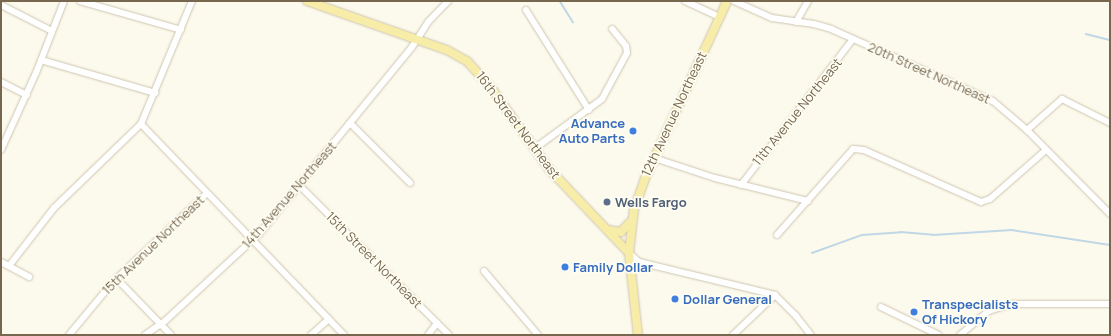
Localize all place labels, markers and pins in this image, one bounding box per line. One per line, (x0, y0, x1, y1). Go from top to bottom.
place label: Advance Auto Parts (559, 116, 625, 147)
marker: Advance Auto Parts (628, 126, 638, 136)
place label: Wells Fargo (615, 194, 687, 210)
marker: Wells Fargo (602, 197, 612, 207)
place label: Family Dollar (573, 259, 653, 275)
marker: Family Dollar (560, 262, 570, 272)
place label: Dollar General (683, 291, 772, 307)
marker: Dollar General (670, 294, 680, 304)
place label: Transpecialists Of Hickory (922, 297, 1018, 328)
marker: Transpecialists Of Hickory (909, 307, 919, 317)

